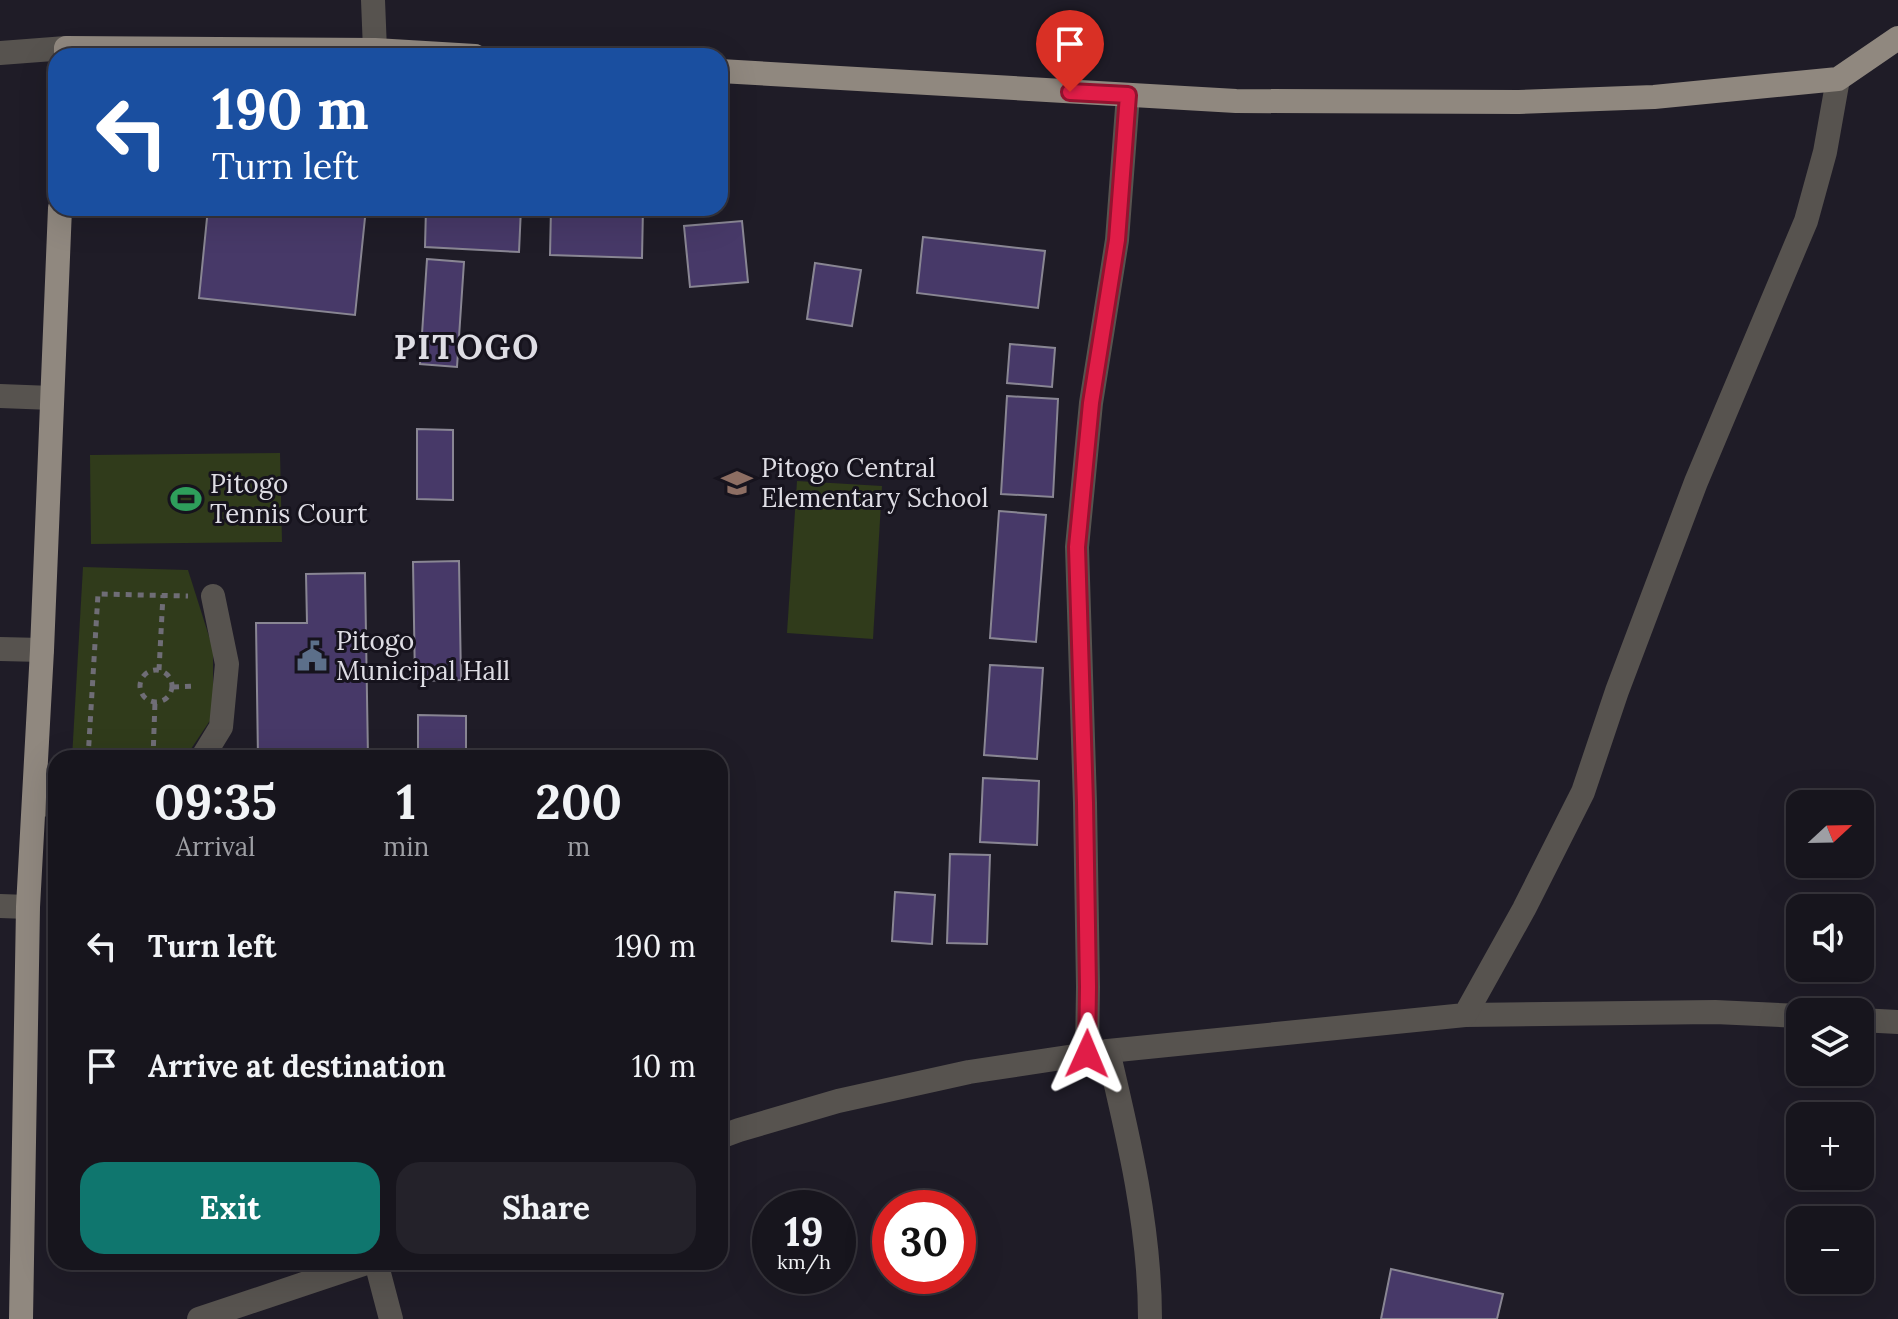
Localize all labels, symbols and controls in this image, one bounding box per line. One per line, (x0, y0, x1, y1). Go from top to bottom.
pin (1036, 10, 1104, 92)
icon: arrive (1048, 22, 1092, 66)
text: 190 m (212, 73, 369, 144)
icon: left (80, 80, 184, 184)
text: Turn left (212, 143, 359, 189)
district label: PITOGO (394, 325, 540, 368)
place label: Pitogo Central Elementary School (761, 451, 989, 514)
school or university icon: Pitogo Central Elementary School (720, 466, 754, 500)
place label: Pitogo Tennis Court (210, 467, 368, 530)
sports icon: Pitogo Tennis Court (169, 482, 203, 516)
place label: Pitogo Municipal Hall (336, 624, 510, 687)
public building icon: Pitogo Municipal Hall (295, 639, 329, 673)
text: 09:35 (154, 771, 277, 832)
text: 1 (396, 771, 416, 832)
text: 200 (535, 771, 622, 832)
north arrow (1786, 790, 1874, 878)
map controls (1786, 790, 1874, 1294)
text: Arrival (176, 830, 255, 863)
text: min (383, 830, 429, 863)
text: m (567, 830, 590, 863)
button: sound (1786, 894, 1874, 982)
icon: left (80, 924, 124, 968)
text: Turn left (148, 927, 276, 965)
text: 190 m (614, 927, 696, 965)
button: layers (1786, 998, 1874, 1086)
position arrow (1045, 1012, 1129, 1096)
icon: arrive (80, 1044, 124, 1088)
text: Arrive at destination (148, 1047, 446, 1085)
text: 10 m (632, 1047, 696, 1085)
button: + (1786, 1102, 1874, 1190)
button: Exit (80, 1162, 380, 1254)
button: Share (396, 1162, 696, 1254)
speed limit sign: 30 (872, 1190, 976, 1294)
text: 19 (784, 1206, 824, 1257)
button: − (1786, 1206, 1874, 1294)
text: km/h (777, 1249, 831, 1274)

